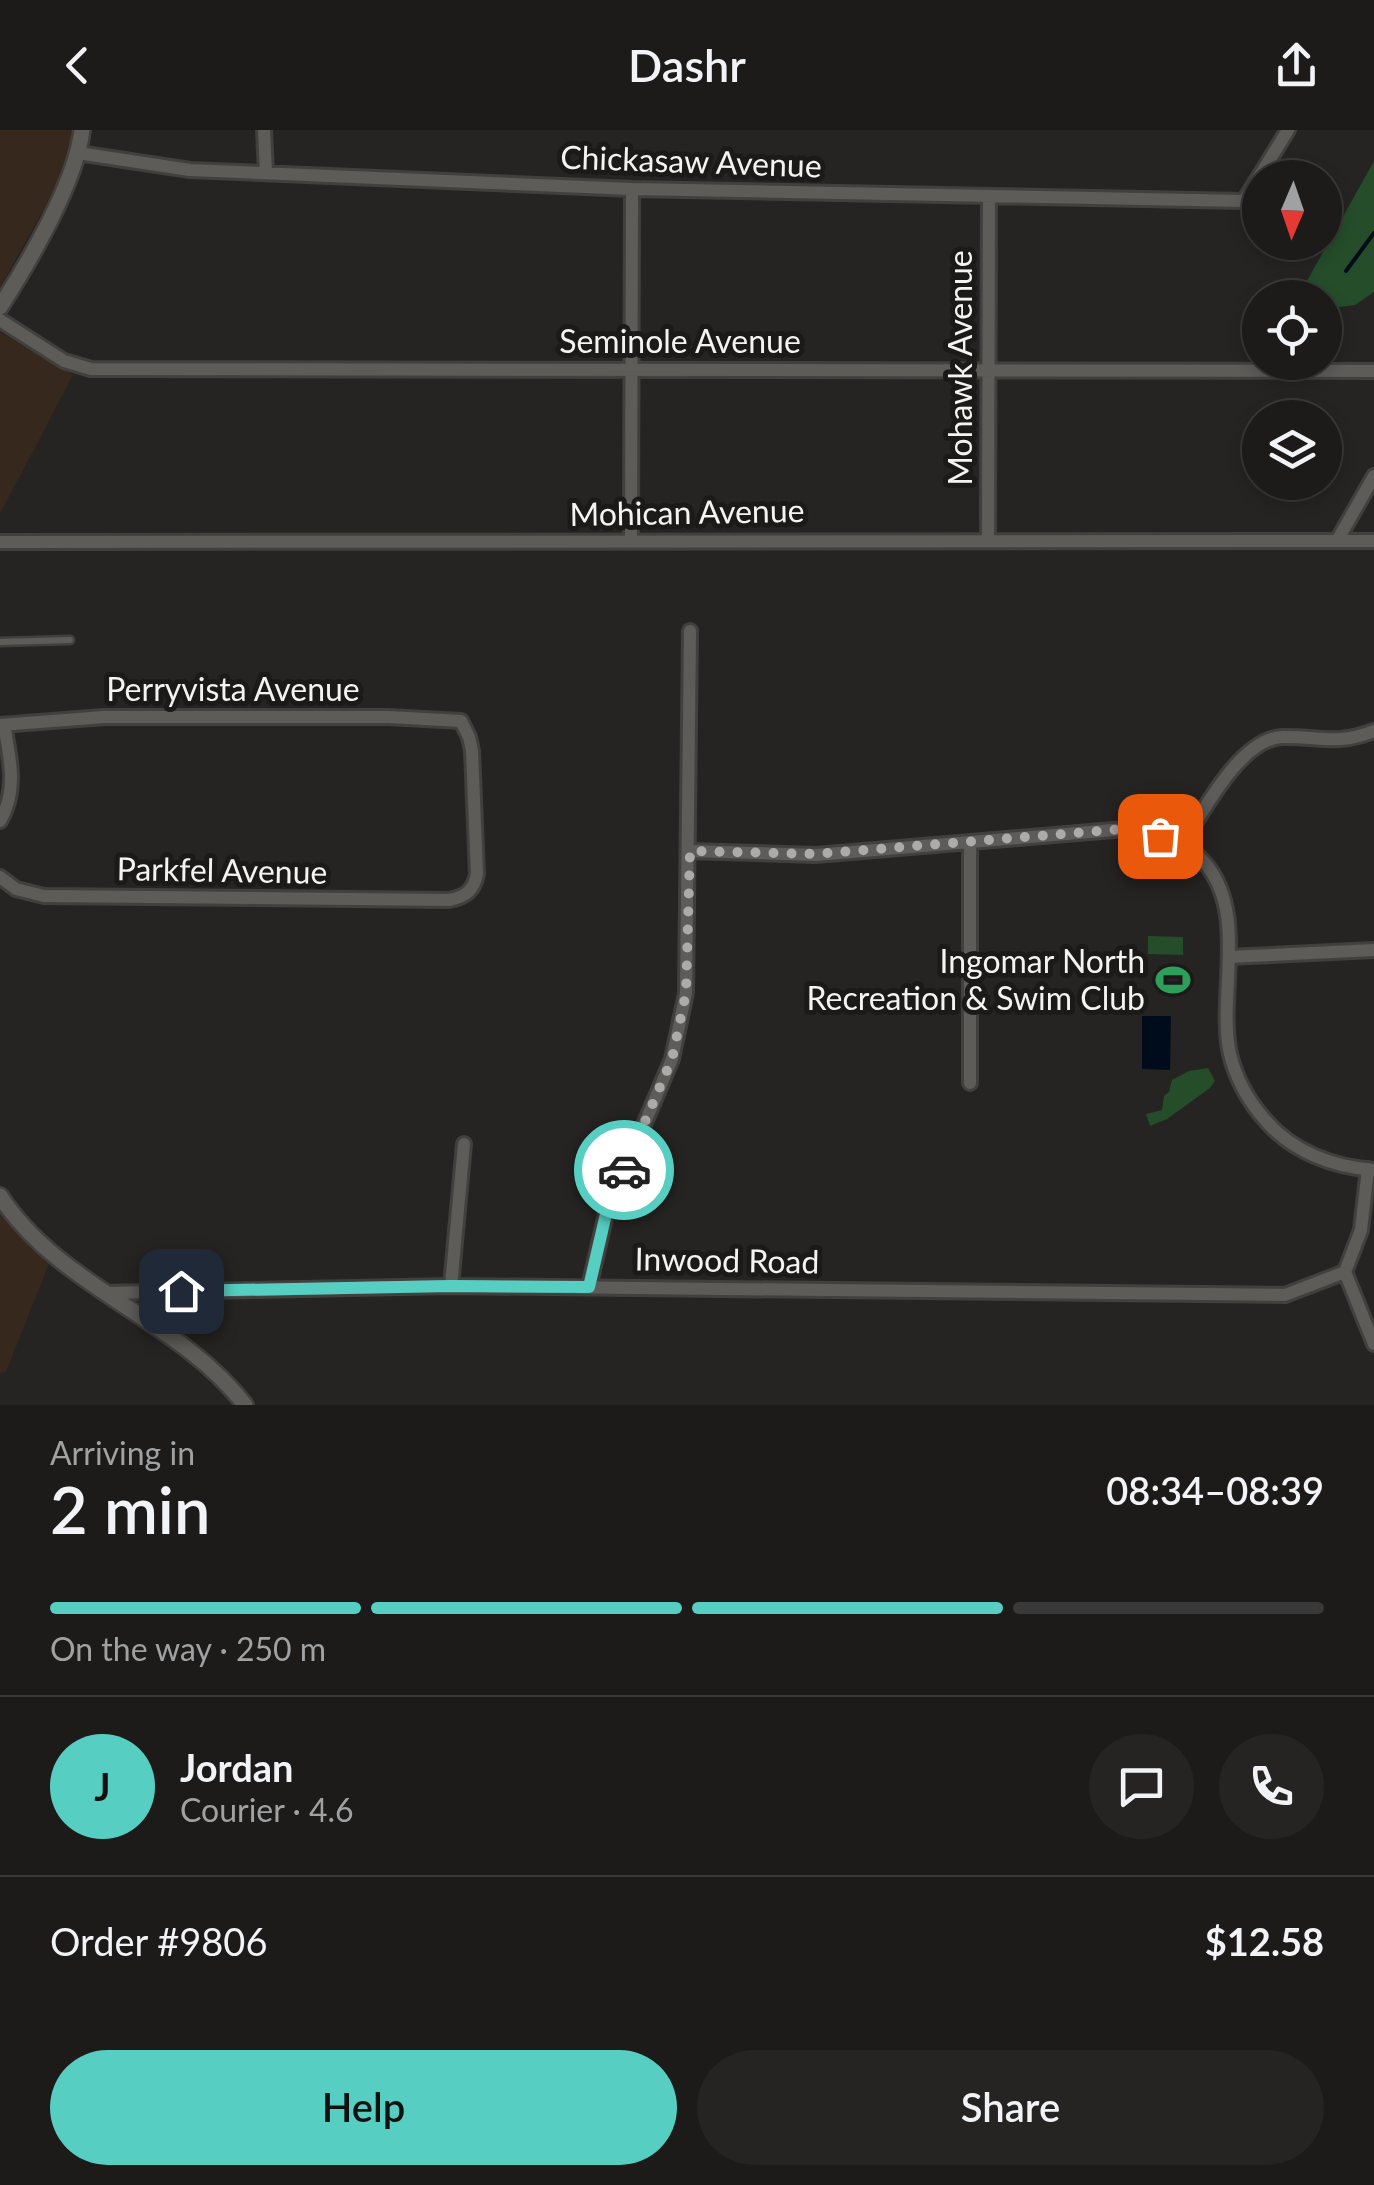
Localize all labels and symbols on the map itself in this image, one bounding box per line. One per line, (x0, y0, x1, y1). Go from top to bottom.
street label: Chickasaw Avenue (560, 136, 822, 185)
north arrow (1242, 160, 1342, 260)
street label: Mohawk Avenue (940, 250, 979, 486)
street label: Seminole Avenue (559, 321, 801, 360)
street label: Mohican Avenue (569, 490, 805, 533)
street label: Perryvista Avenue (106, 669, 360, 708)
pin (1118, 794, 1203, 879)
street label: Parkfel Avenue (116, 848, 328, 891)
place label: Ingomar North Recreation & Swim Club (807, 941, 1145, 1017)
sports icon: Ingomar North Recreation & Swim Club (1154, 961, 1192, 999)
courier (574, 1120, 674, 1220)
street label: Inwood Road (634, 1238, 820, 1281)
pin (139, 1249, 224, 1334)

